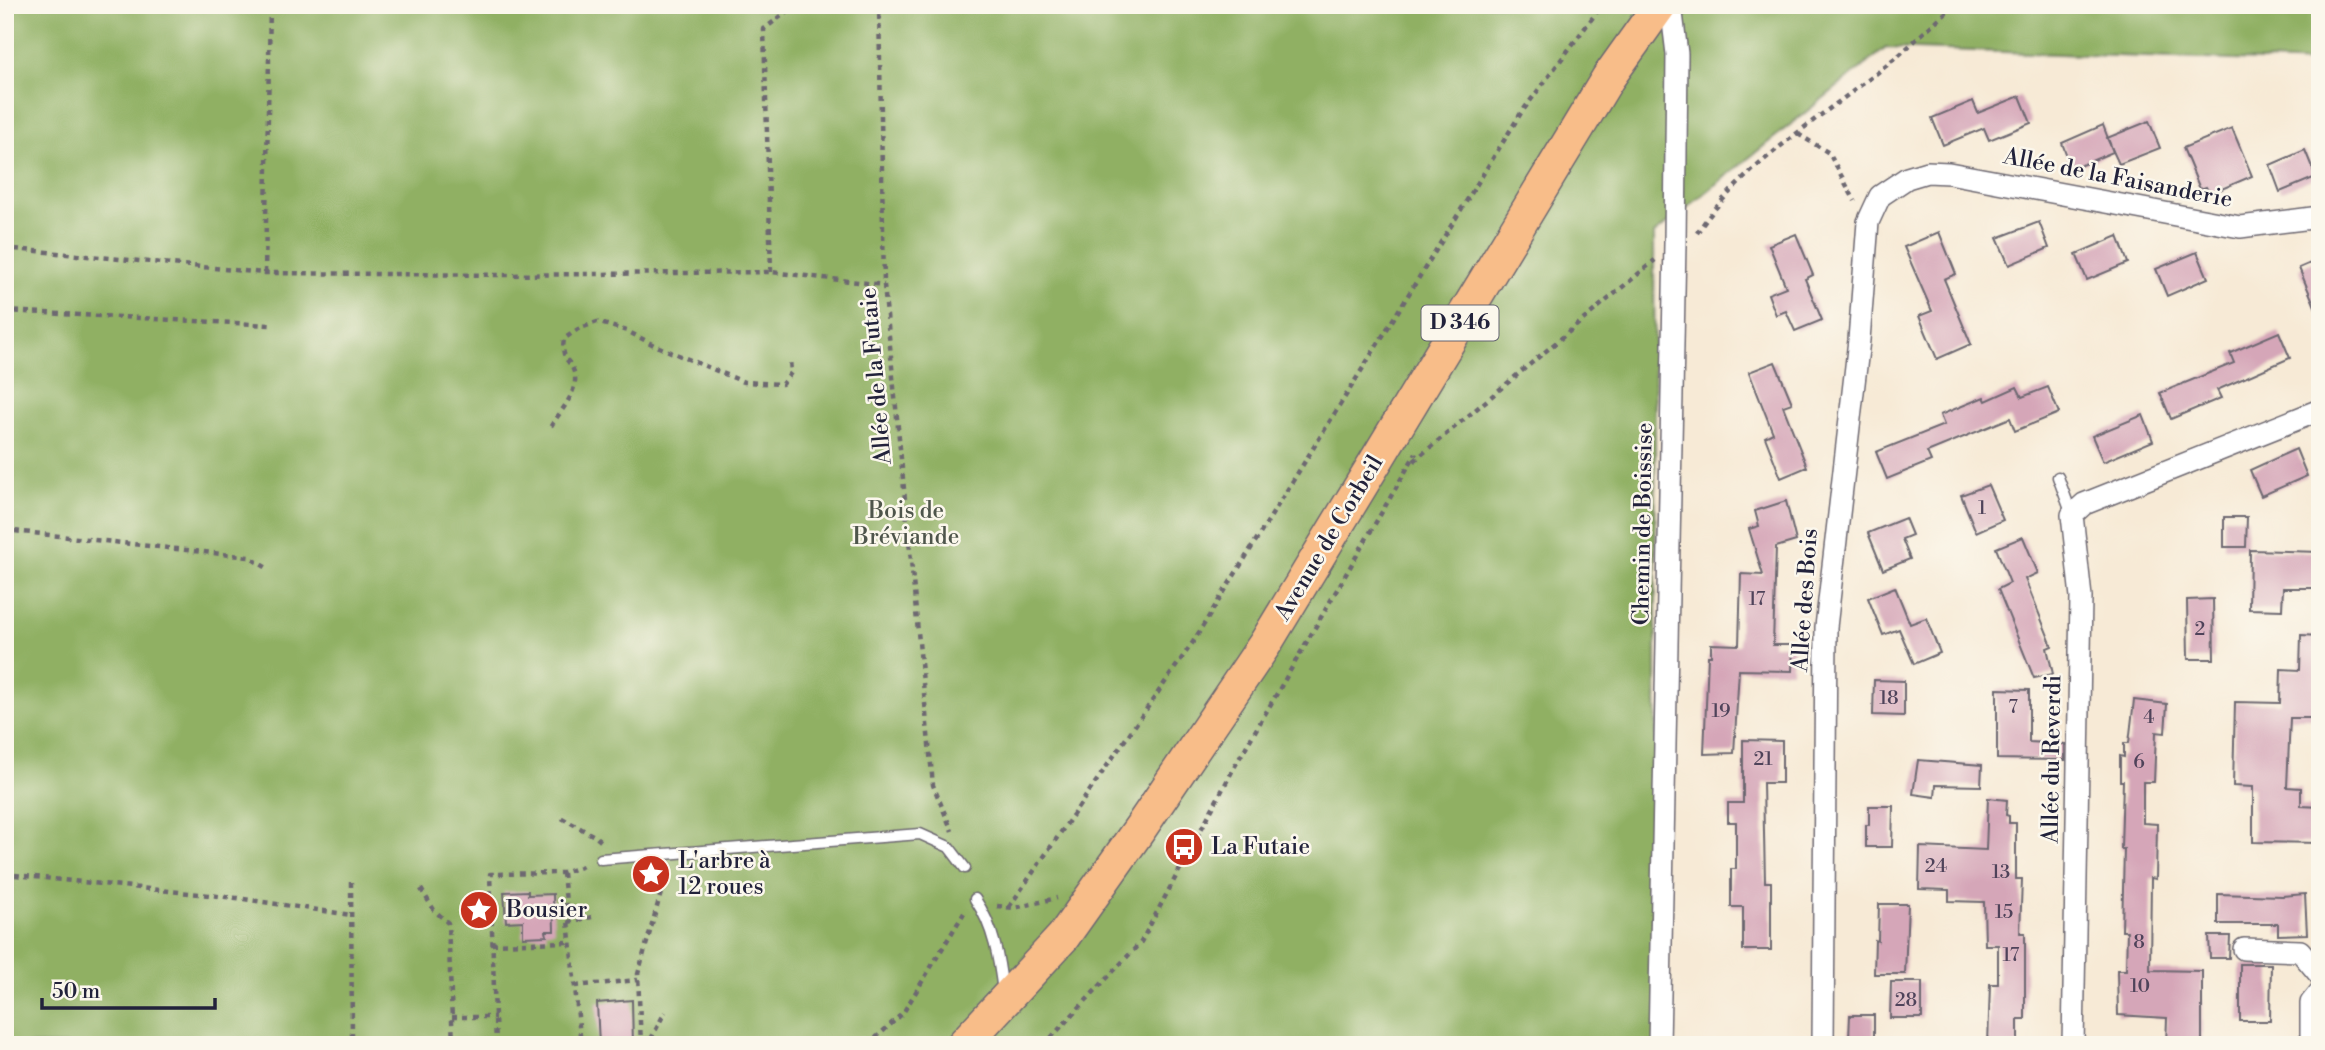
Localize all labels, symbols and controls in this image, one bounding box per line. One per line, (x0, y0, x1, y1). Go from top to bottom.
street label: Allée de la Faisanderie (2000, 142, 2235, 214)
street label: Allée de la Futaie (854, 286, 898, 467)
road number: D 346 (1422, 306, 1498, 340)
street label: Chemin de Boissise (1627, 422, 1659, 626)
street label: Avenue de Corbeil (1268, 450, 1389, 626)
house number: 1 (1978, 496, 1986, 520)
park label: Bois de Bréviande (852, 497, 959, 551)
street label: Allée des Bois (1786, 527, 1824, 674)
house number: 17 (1749, 587, 1766, 611)
house number: 2 (2195, 617, 2205, 641)
street label: Allée du Reverdi (2037, 674, 2067, 845)
house number: 18 (1879, 686, 1899, 710)
house number: 7 (2008, 695, 2018, 719)
house number: 19 (1711, 699, 1731, 723)
house number: 4 (2143, 705, 2155, 729)
house number: 21 (1753, 747, 1773, 771)
house number: 6 (2133, 750, 2145, 774)
bus stop icon: La Futaie (1163, 826, 1205, 868)
place label: La Futaie (1211, 833, 1310, 861)
place label: L'arbre à 12 roues (678, 847, 771, 901)
place icon: L'arbre à 12 roues (630, 853, 672, 895)
house number: 24 (1925, 854, 1947, 878)
house number: 13 (1992, 860, 2010, 884)
place icon: Bousier (458, 889, 500, 931)
place label: Bousier (505, 896, 587, 924)
house number: 15 (1995, 900, 2013, 924)
house number: 8 (2133, 930, 2145, 954)
house number: 17 (2003, 943, 2020, 967)
scale bar (42, 966, 215, 1010)
house number: 10 (2130, 974, 2150, 998)
text: 50 m (52, 979, 100, 1005)
house number: 28 (1895, 988, 1917, 1012)

